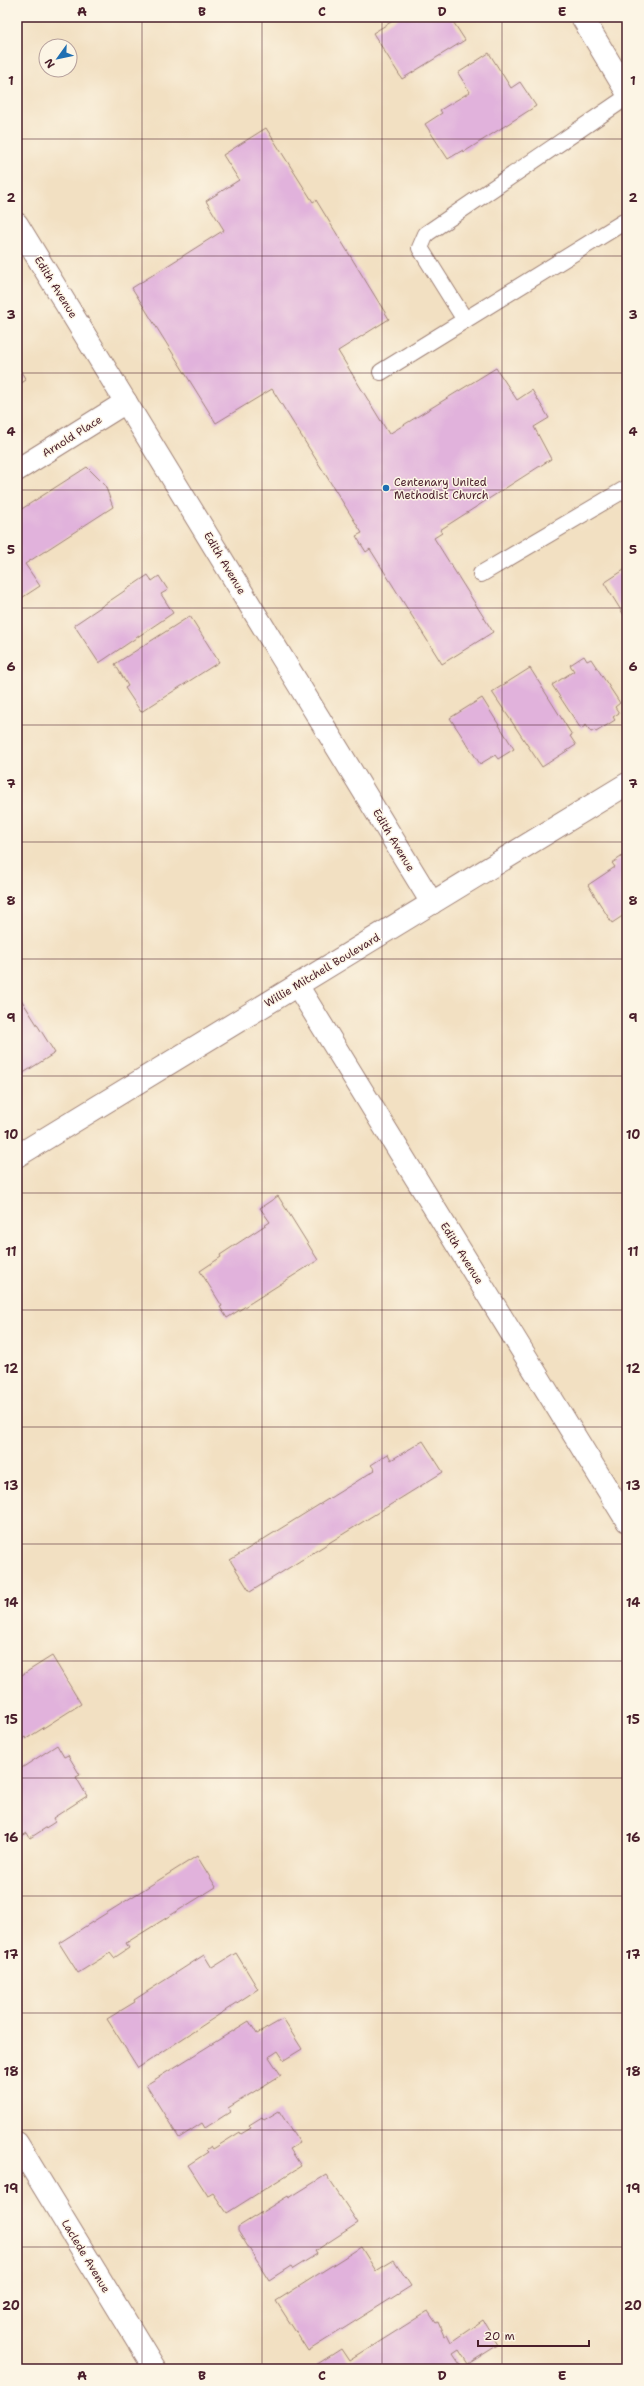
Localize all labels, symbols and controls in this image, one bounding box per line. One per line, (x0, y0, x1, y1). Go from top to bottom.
text: A (77, 3, 87, 20)
text: B (198, 3, 206, 20)
text: C (318, 3, 326, 20)
text: D (437, 3, 447, 20)
text: E (558, 3, 567, 20)
north arrow (38, 38, 78, 78)
text: N (41, 55, 59, 71)
text: 1 (8, 72, 14, 89)
text: 1 (630, 72, 636, 89)
text: 2 (6, 189, 16, 206)
text: 2 (628, 189, 638, 206)
street label: Edith Avenue (31, 253, 81, 321)
text: 3 (6, 306, 16, 323)
text: 3 (628, 306, 638, 323)
street label: Arnold Place (39, 412, 105, 461)
text: 4 (6, 423, 16, 440)
text: 4 (628, 423, 638, 440)
place label: Centenary United Methodist Church (394, 475, 489, 503)
marker: Centenary United Methodist Church (381, 483, 391, 493)
street label: Edith Avenue (200, 529, 249, 597)
text: 5 (7, 541, 15, 558)
text: 5 (629, 541, 637, 558)
text: 6 (6, 658, 16, 675)
text: 6 (628, 658, 638, 675)
text: 7 (6, 775, 16, 792)
text: 7 (628, 775, 638, 792)
street label: Edith Avenue (369, 806, 418, 874)
text: 8 (6, 892, 16, 909)
text: 8 (628, 892, 638, 909)
street label: Willie Mitchell Boulevard (262, 930, 383, 1011)
text: 9 (6, 1009, 16, 1026)
text: 9 (628, 1009, 638, 1026)
text: 10 (4, 1126, 18, 1143)
text: 10 (626, 1126, 640, 1143)
street label: Edith Avenue (437, 1219, 487, 1287)
text: 11 (5, 1243, 17, 1260)
text: 11 (627, 1243, 639, 1260)
text: 12 (4, 1360, 18, 1377)
text: 12 (626, 1360, 640, 1377)
text: 13 (4, 1477, 18, 1494)
text: 13 (626, 1477, 640, 1494)
text: 14 (4, 1594, 18, 1611)
text: 14 (626, 1594, 640, 1611)
text: 15 (4, 1711, 18, 1728)
text: 15 (626, 1711, 640, 1728)
text: 16 (4, 1829, 18, 1846)
text: 16 (626, 1829, 640, 1846)
text: 17 (4, 1946, 18, 1963)
text: 17 (626, 1946, 640, 1963)
text: 18 (4, 2063, 18, 2080)
text: 18 (626, 2063, 640, 2080)
text: 19 (4, 2180, 18, 2197)
text: 19 (626, 2180, 640, 2197)
street label: Laclede Avenue (58, 2217, 113, 2296)
text: 20 (2, 2297, 20, 2314)
text: 20 (624, 2297, 642, 2314)
scale bar (478, 2322, 589, 2348)
text: 20 m (484, 2328, 515, 2344)
text: A (77, 2367, 87, 2384)
text: B (198, 2367, 206, 2384)
text: C (318, 2367, 326, 2384)
text: D (437, 2367, 447, 2384)
text: E (558, 2367, 567, 2384)

